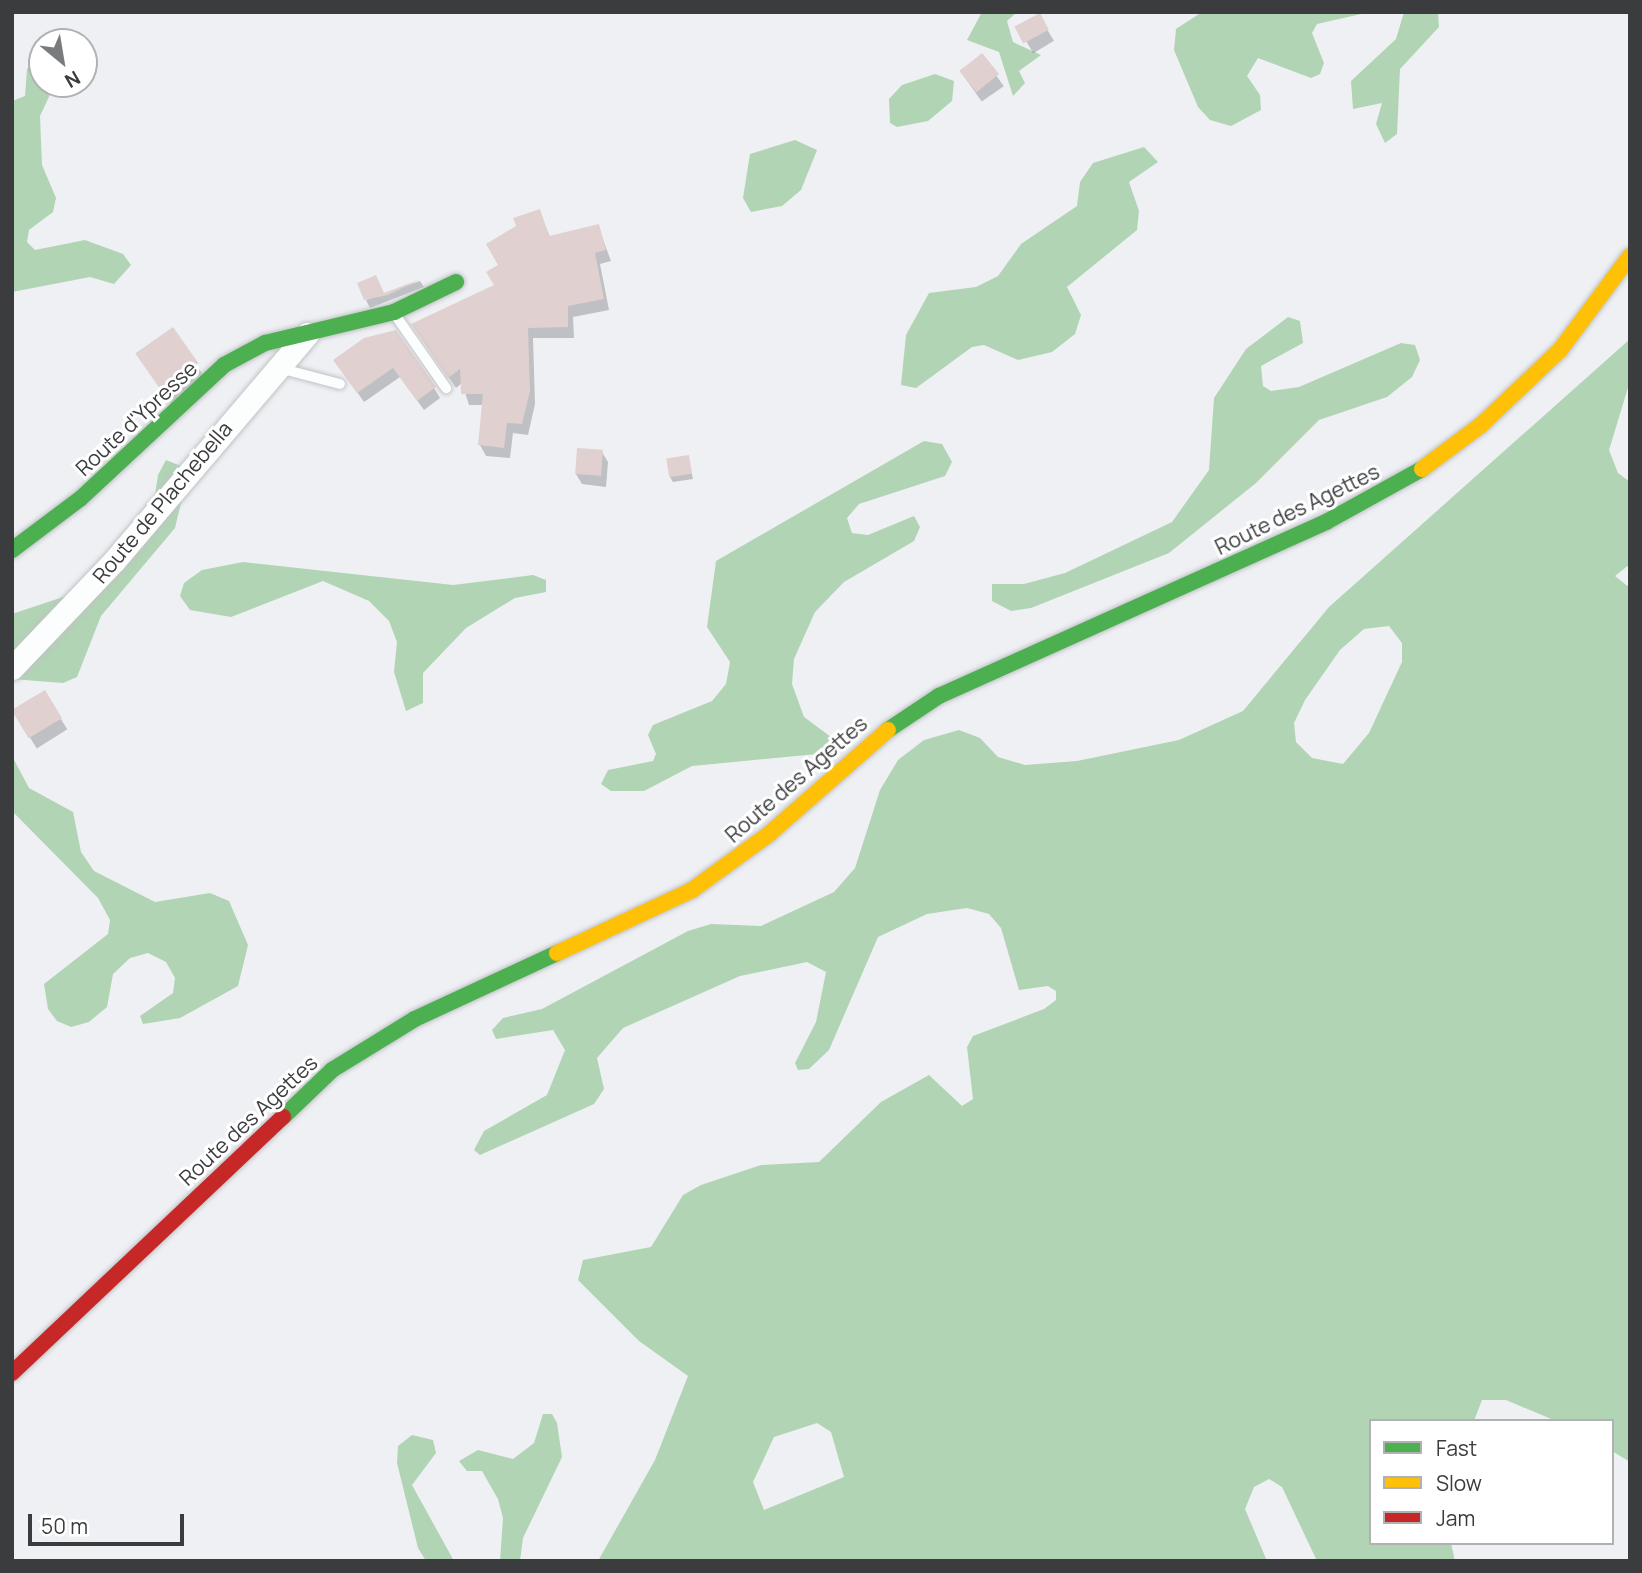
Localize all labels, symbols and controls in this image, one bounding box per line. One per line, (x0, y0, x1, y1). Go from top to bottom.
north arrow (28, 28, 98, 98)
text: N (60, 65, 85, 94)
street label: Route d'Ypresse (70, 355, 202, 481)
street label: Route de Plachebella (87, 416, 237, 588)
street label: Route des Agettes (1211, 458, 1383, 560)
street label: Route des Agettes (720, 711, 872, 847)
street label: Route des Agettes (174, 1050, 322, 1190)
legend (1369, 1419, 1614, 1545)
text: Fast (1436, 1434, 1477, 1462)
text: Slow (1436, 1469, 1482, 1497)
scale bar (32, 1500, 187, 1544)
text: Jam (1436, 1504, 1475, 1532)
text: 50 m (41, 1512, 88, 1540)

